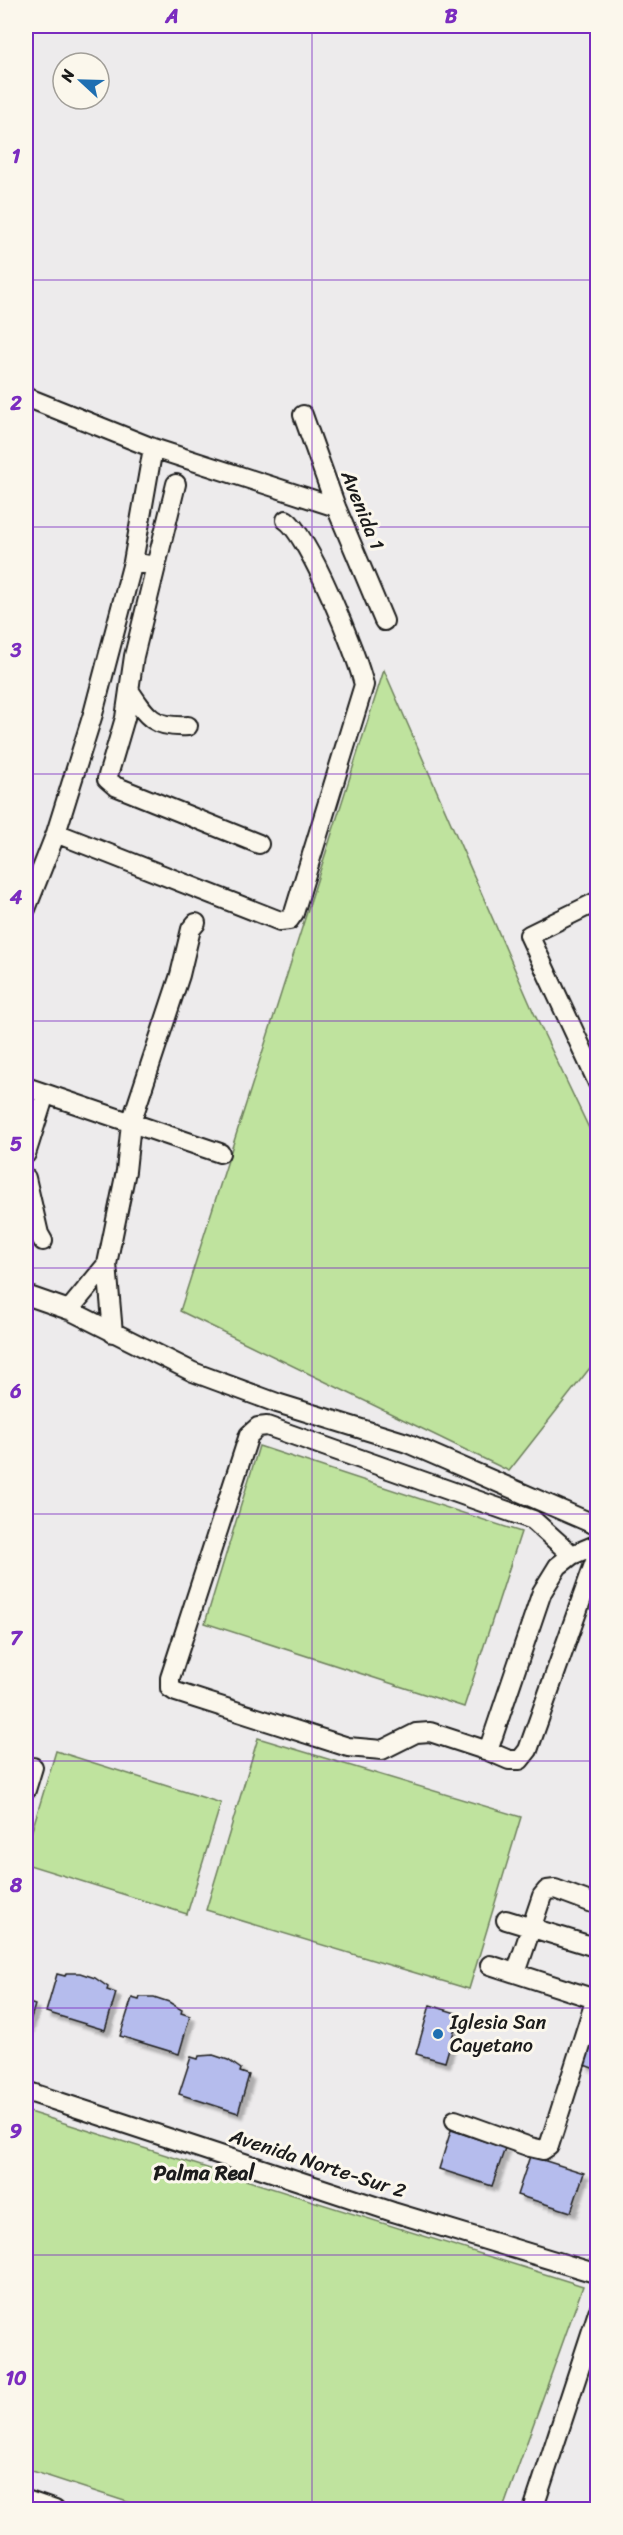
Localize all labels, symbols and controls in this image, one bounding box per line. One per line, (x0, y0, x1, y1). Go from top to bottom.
text: A (164, 0, 179, 34)
text: B (445, 0, 458, 34)
north arrow (51, 51, 111, 111)
text: N (52, 64, 83, 87)
text: 1 (12, 139, 21, 174)
text: 2 (9, 386, 22, 421)
street label: Avenida 1 (330, 464, 394, 555)
text: 3 (10, 633, 22, 668)
text: 4 (9, 880, 23, 915)
text: 5 (10, 1127, 22, 1162)
text: 6 (9, 1374, 22, 1409)
text: 7 (10, 1621, 23, 1656)
text: 8 (9, 1868, 23, 1903)
place label: Iglesia San Cayetano (449, 2005, 547, 2063)
marker: Iglesia San Cayetano (431, 2027, 445, 2041)
text: 9 (10, 2114, 22, 2149)
street label: Avenida Norte-Sur 2 (224, 2118, 411, 2209)
district label: Palma Real (154, 2154, 255, 2192)
text: 10 (5, 2361, 27, 2396)

